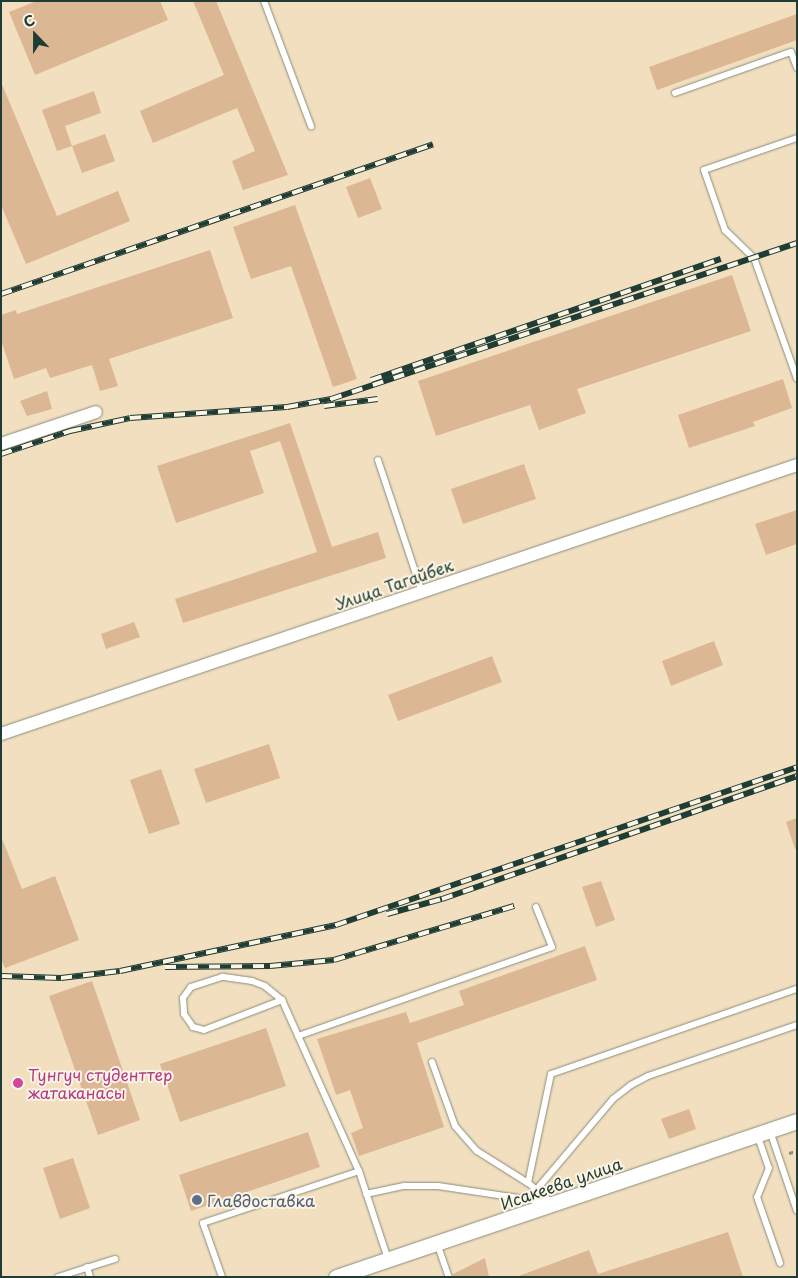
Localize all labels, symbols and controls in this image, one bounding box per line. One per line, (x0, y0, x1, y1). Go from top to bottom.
text: С (20, 9, 38, 32)
north arrow (10, 10, 60, 60)
street label: Улица Тагайбек (332, 555, 456, 613)
place label: Тунгуч студенттер жатаканасы (28, 1064, 173, 1102)
marker: Тунгуч студенттер жатаканасы (12, 1077, 24, 1089)
street label: Исакеева улица (497, 1153, 625, 1213)
place label: Главдоставка (207, 1190, 315, 1210)
marker: Главдоставка (191, 1194, 203, 1206)

